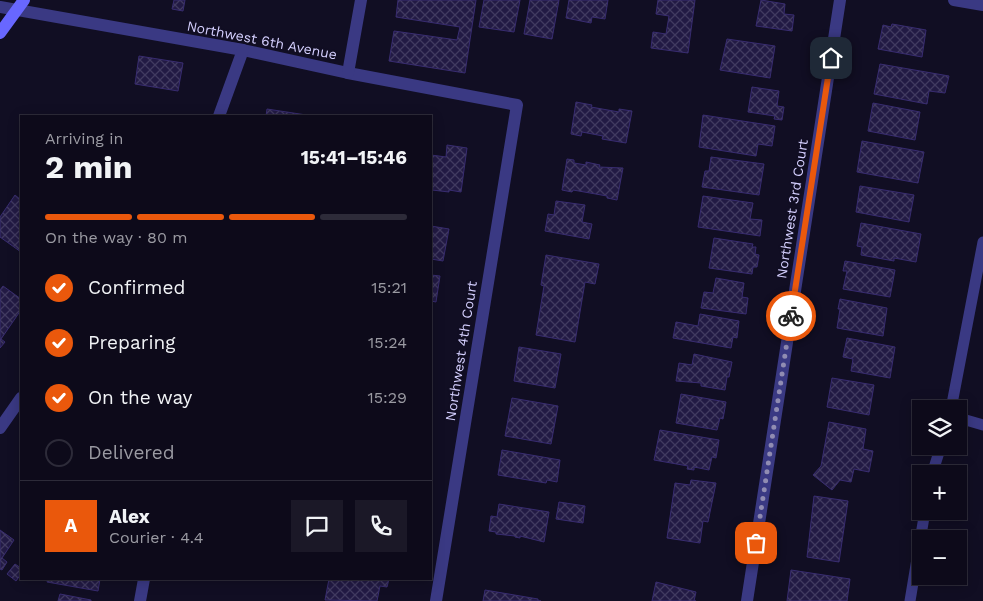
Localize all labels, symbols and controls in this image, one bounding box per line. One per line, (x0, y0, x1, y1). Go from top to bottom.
street label: Northwest 6th Avenue (186, 18, 338, 62)
pin (810, 37, 852, 79)
icon: home (817, 44, 845, 72)
text: Arriving in (45, 129, 123, 148)
street label: Northwest 3rd Court (773, 138, 811, 280)
text: 15:41–15:46 (301, 146, 407, 169)
text: 2 min (45, 148, 133, 186)
text: On the way · 80 m (45, 228, 188, 247)
icon: check (45, 274, 73, 302)
text: Confirmed (88, 276, 185, 299)
text: 15:21 (371, 278, 407, 297)
street label: Northwest 4th Court (442, 280, 480, 422)
courier (766, 291, 816, 341)
icon: bike (777, 302, 805, 330)
icon: check (45, 329, 73, 357)
text: Preparing (88, 331, 175, 354)
text: 15:24 (368, 333, 407, 352)
icon: check (45, 384, 73, 412)
text: On the way (88, 386, 192, 409)
text: 15:29 (368, 388, 407, 407)
map controls (912, 400, 967, 585)
button: layers (912, 400, 967, 455)
text: Delivered (88, 441, 175, 464)
button: + (912, 465, 967, 520)
button: chat (291, 500, 343, 552)
button: phone (355, 500, 407, 552)
text: Alex (109, 505, 150, 528)
text: A (65, 514, 77, 537)
pin (735, 522, 777, 564)
text: Courier · 4.4 (109, 528, 204, 547)
icon: bag (742, 529, 770, 557)
button: − (912, 530, 967, 585)

